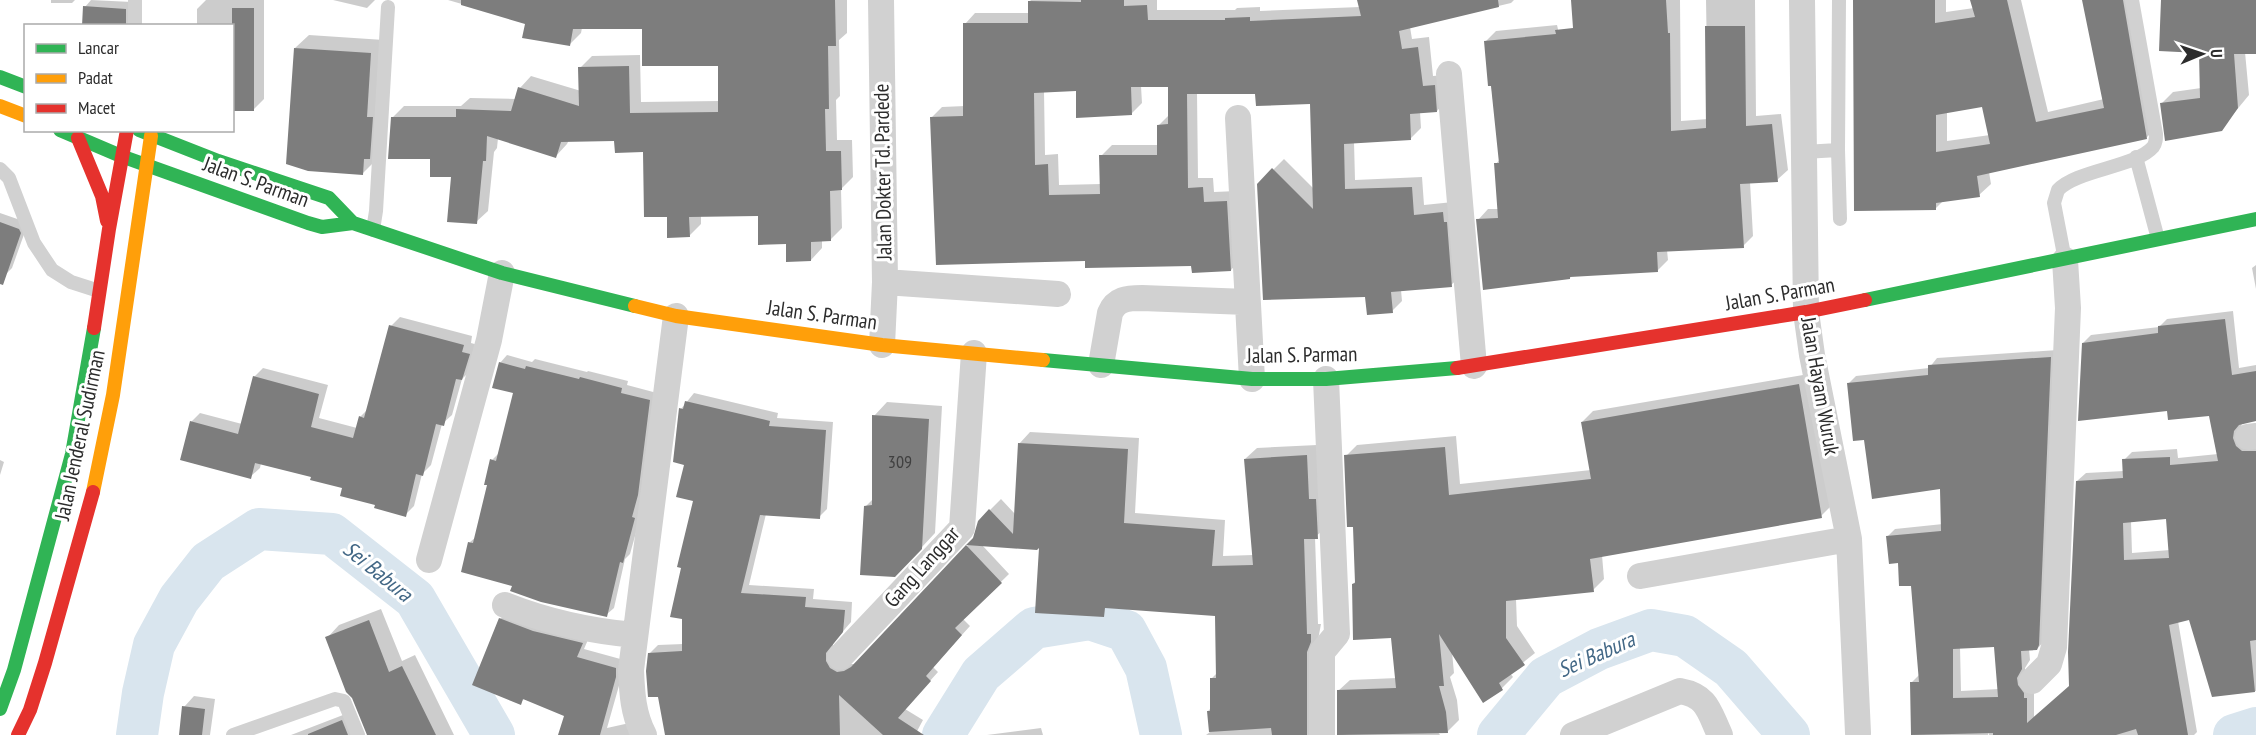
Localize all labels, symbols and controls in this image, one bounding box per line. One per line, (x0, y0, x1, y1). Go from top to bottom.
legend (24, 24, 234, 132)
north arrow (2172, 24, 2232, 84)
text: Lancar (78, 36, 119, 59)
text: U (2207, 49, 2227, 58)
text: Padat (78, 66, 113, 89)
street label: Jalan Dokter Td. Pardede (867, 84, 898, 261)
text: Macet (78, 96, 115, 119)
street label: Jalan S. Parman (199, 150, 313, 213)
street label: Jalan S. Parman (1722, 271, 1837, 317)
street label: Jalan S. Parman (764, 293, 879, 336)
street label: Jalan Hayam Wuruk (1795, 314, 1846, 457)
street label: Jalan S. Parman (1245, 340, 1358, 369)
street label: Jalan Jenderal Sudirman (48, 347, 111, 524)
house number: 309 (888, 450, 912, 473)
street label: Gang Langgar (878, 520, 965, 613)
water label: Sei Babura (338, 535, 419, 608)
water label: Sei Babura (1553, 624, 1640, 683)

